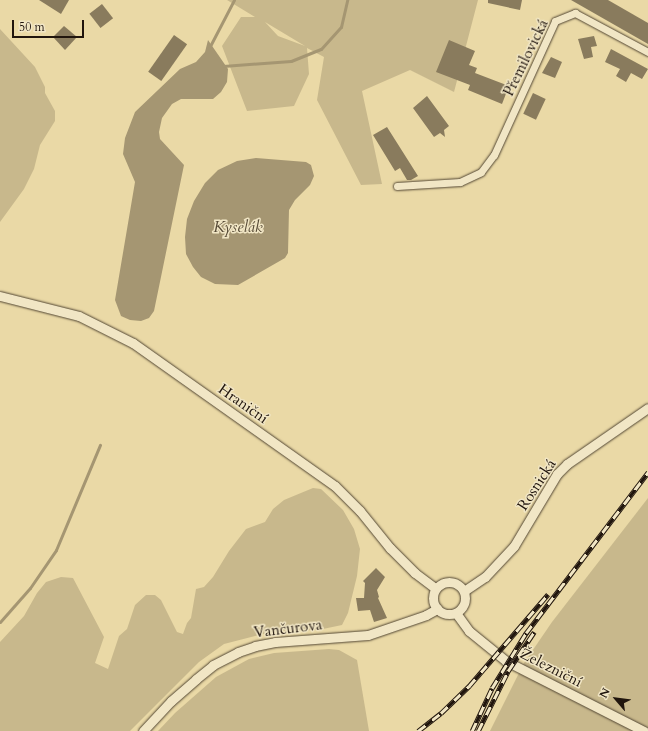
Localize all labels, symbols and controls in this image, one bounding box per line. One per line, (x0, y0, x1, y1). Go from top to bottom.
scale bar (14, 12, 86, 38)
street label: Přemilovická (500, 17, 552, 99)
text: 50 m (19, 19, 45, 35)
water label: Kyselák (213, 217, 263, 237)
street label: Hraniční (215, 380, 271, 428)
street label: Rosnická (514, 456, 560, 514)
street label: Vančurova (253, 616, 323, 642)
street label: Železniční (517, 645, 585, 691)
north arrow (596, 679, 636, 719)
text: N (596, 685, 614, 701)

